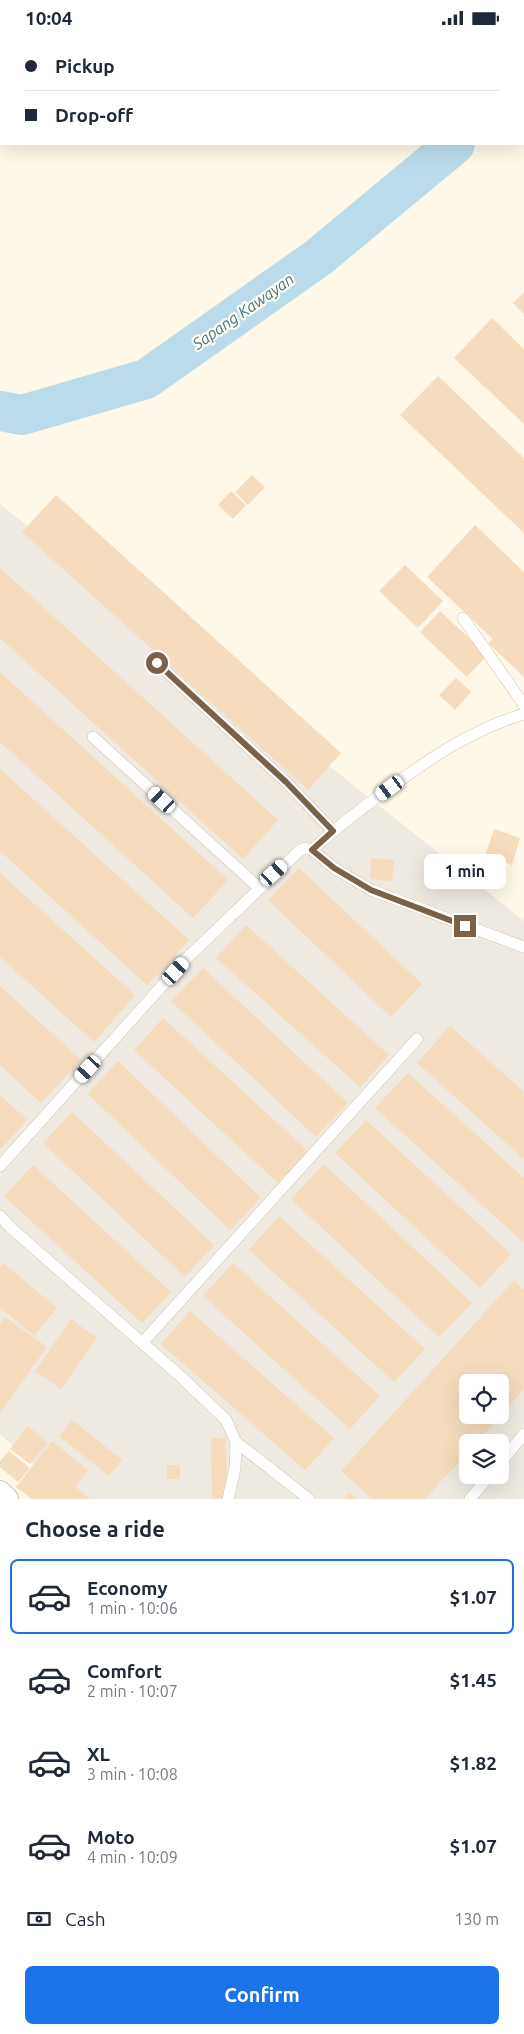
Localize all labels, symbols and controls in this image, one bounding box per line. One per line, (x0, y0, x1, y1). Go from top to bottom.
text: 10:04 (25, 7, 73, 29)
text: Pickup (55, 55, 115, 77)
text: Drop-off (55, 104, 133, 126)
water label: Sapang Kawayan (188, 269, 297, 353)
route start (146, 652, 168, 674)
car (373, 773, 406, 803)
car (145, 784, 178, 816)
callout: 1 min (424, 853, 506, 889)
car (257, 857, 290, 889)
text: 1 min (445, 862, 485, 880)
route end (454, 915, 476, 937)
car (160, 955, 191, 987)
car (72, 1053, 103, 1085)
map controls (459, 1374, 509, 1484)
button: locate (459, 1374, 509, 1424)
button: layers (459, 1434, 509, 1484)
text: Choose a ride (25, 1516, 165, 1541)
icon: car (27, 1574, 72, 1619)
text: Economy (87, 1577, 168, 1599)
text: $1.07 (449, 1586, 497, 1608)
text: 1 min · 10:06 (87, 1599, 178, 1617)
icon: car (27, 1657, 72, 1702)
text: Comfort (87, 1660, 162, 1682)
text: $1.45 (449, 1669, 497, 1691)
text: 2 min · 10:07 (87, 1682, 178, 1700)
icon: car (27, 1740, 72, 1785)
text: XL (87, 1743, 110, 1765)
text: $1.82 (449, 1752, 497, 1774)
text: 3 min · 10:08 (87, 1765, 178, 1783)
icon: car (27, 1823, 72, 1868)
text: Moto (87, 1826, 135, 1848)
text: $1.07 (449, 1835, 497, 1857)
text: 4 min · 10:09 (87, 1848, 178, 1866)
icon: cash (25, 1905, 53, 1933)
text: Cash (65, 1908, 106, 1930)
text: 130 m (454, 1910, 499, 1928)
button: Confirm (25, 1966, 499, 2024)

